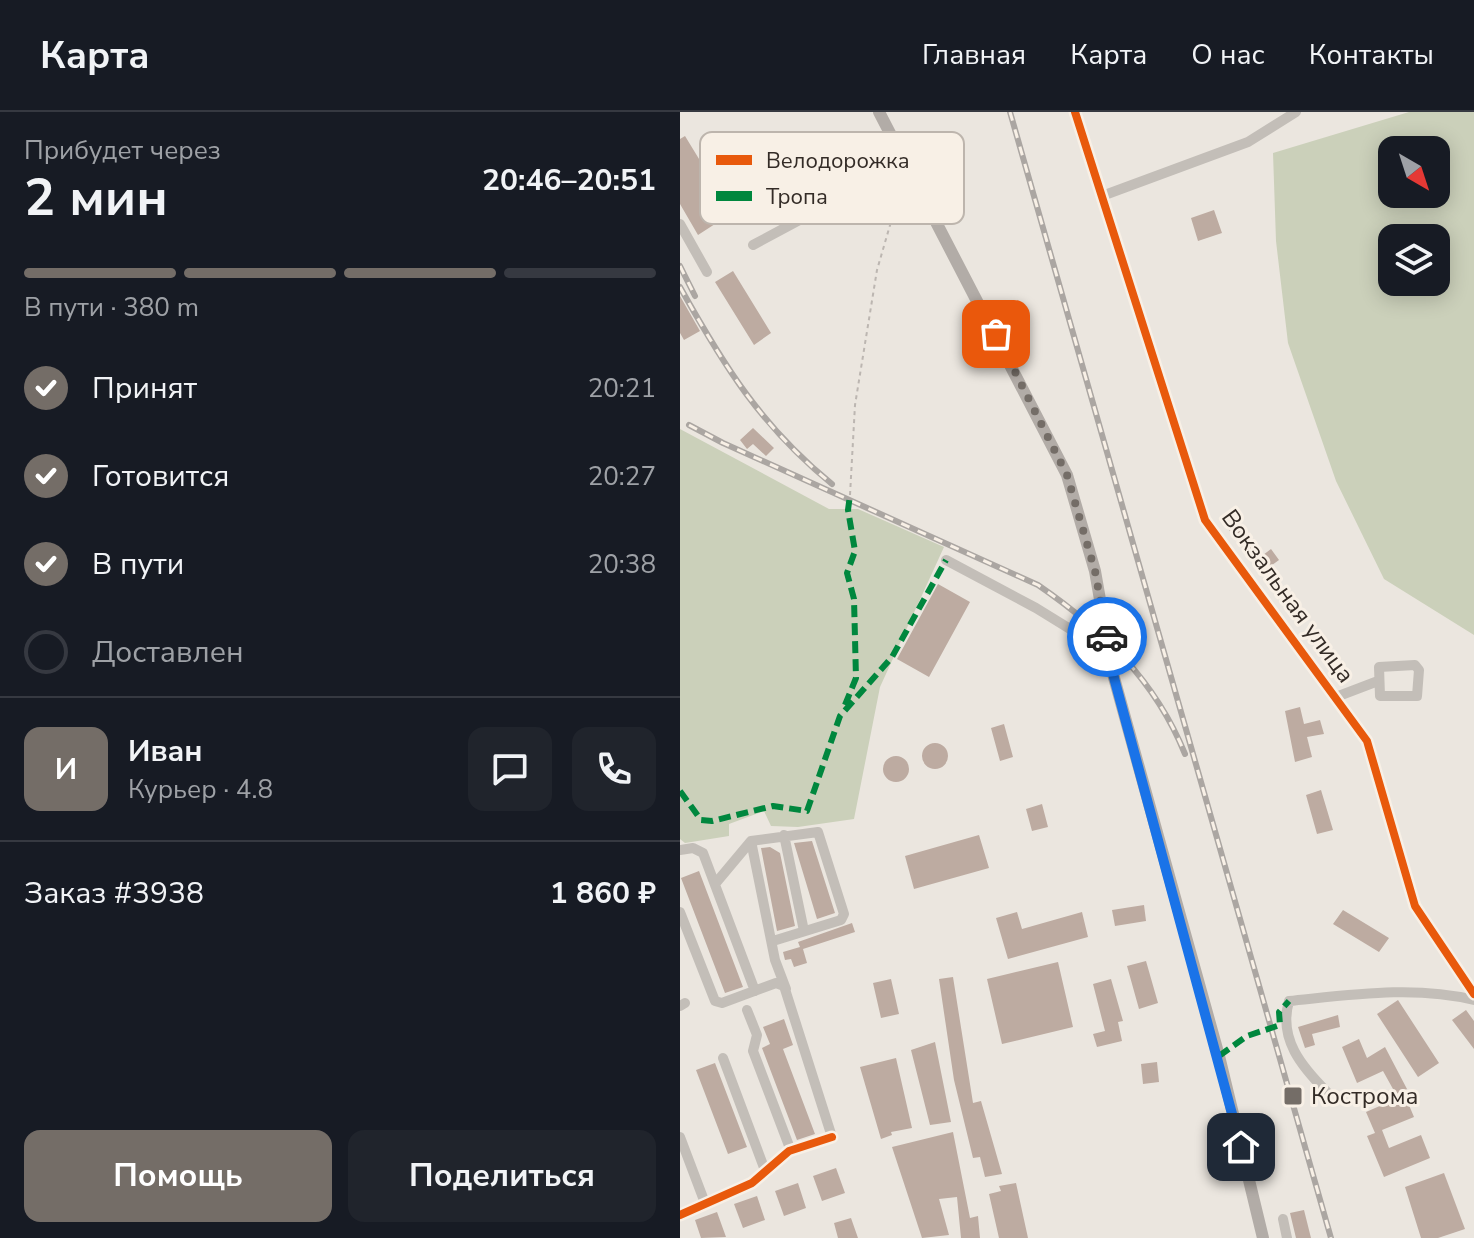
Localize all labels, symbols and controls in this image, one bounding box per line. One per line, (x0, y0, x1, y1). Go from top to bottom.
text: Карта (40, 30, 150, 81)
text: Главная (922, 36, 1026, 74)
text: Карта (1070, 36, 1147, 74)
text: О нас (1191, 36, 1265, 74)
text: Контакты (1309, 36, 1434, 74)
legend (700, 132, 964, 224)
text: Прибудет через (24, 133, 221, 168)
north arrow (1378, 136, 1450, 208)
map controls (1378, 136, 1450, 296)
text: Велодорожка (766, 146, 910, 176)
text: 20:46–20:51 (482, 160, 656, 201)
text: 2 мин (24, 162, 168, 233)
text: Тропа (766, 182, 828, 212)
button: layers (1378, 224, 1450, 296)
text: В пути · 380 m (24, 290, 199, 325)
pin (962, 300, 1030, 368)
icon: bag (974, 312, 1018, 356)
icon: check (24, 366, 68, 410)
text: Принят (92, 368, 197, 409)
text: 20:21 (588, 371, 656, 406)
icon: check (24, 454, 68, 498)
text: Готовится (92, 456, 229, 497)
text: 20:27 (588, 459, 656, 494)
street label: Вокзальная улица (1214, 503, 1362, 689)
icon: check (24, 542, 68, 586)
text: В пути (92, 544, 184, 585)
text: 20:38 (588, 547, 656, 582)
courier (1067, 597, 1147, 677)
icon: car (1085, 615, 1129, 659)
text: Доставлен (92, 632, 244, 673)
button: chat (468, 727, 552, 811)
button: phone (572, 727, 656, 811)
text: Иван (128, 731, 203, 772)
text: И (55, 749, 77, 790)
text: Курьер · 4.8 (128, 772, 273, 807)
text: Заказ #3938 (24, 873, 204, 914)
text: 1 860 ₽ (550, 873, 656, 914)
place label: Кострома (1311, 1080, 1418, 1112)
marker: Кострома (1282, 1085, 1304, 1107)
pin (1207, 1113, 1275, 1181)
icon: home (1219, 1125, 1263, 1169)
button: Помощь (24, 1130, 332, 1222)
button: Поделиться (348, 1130, 656, 1222)

